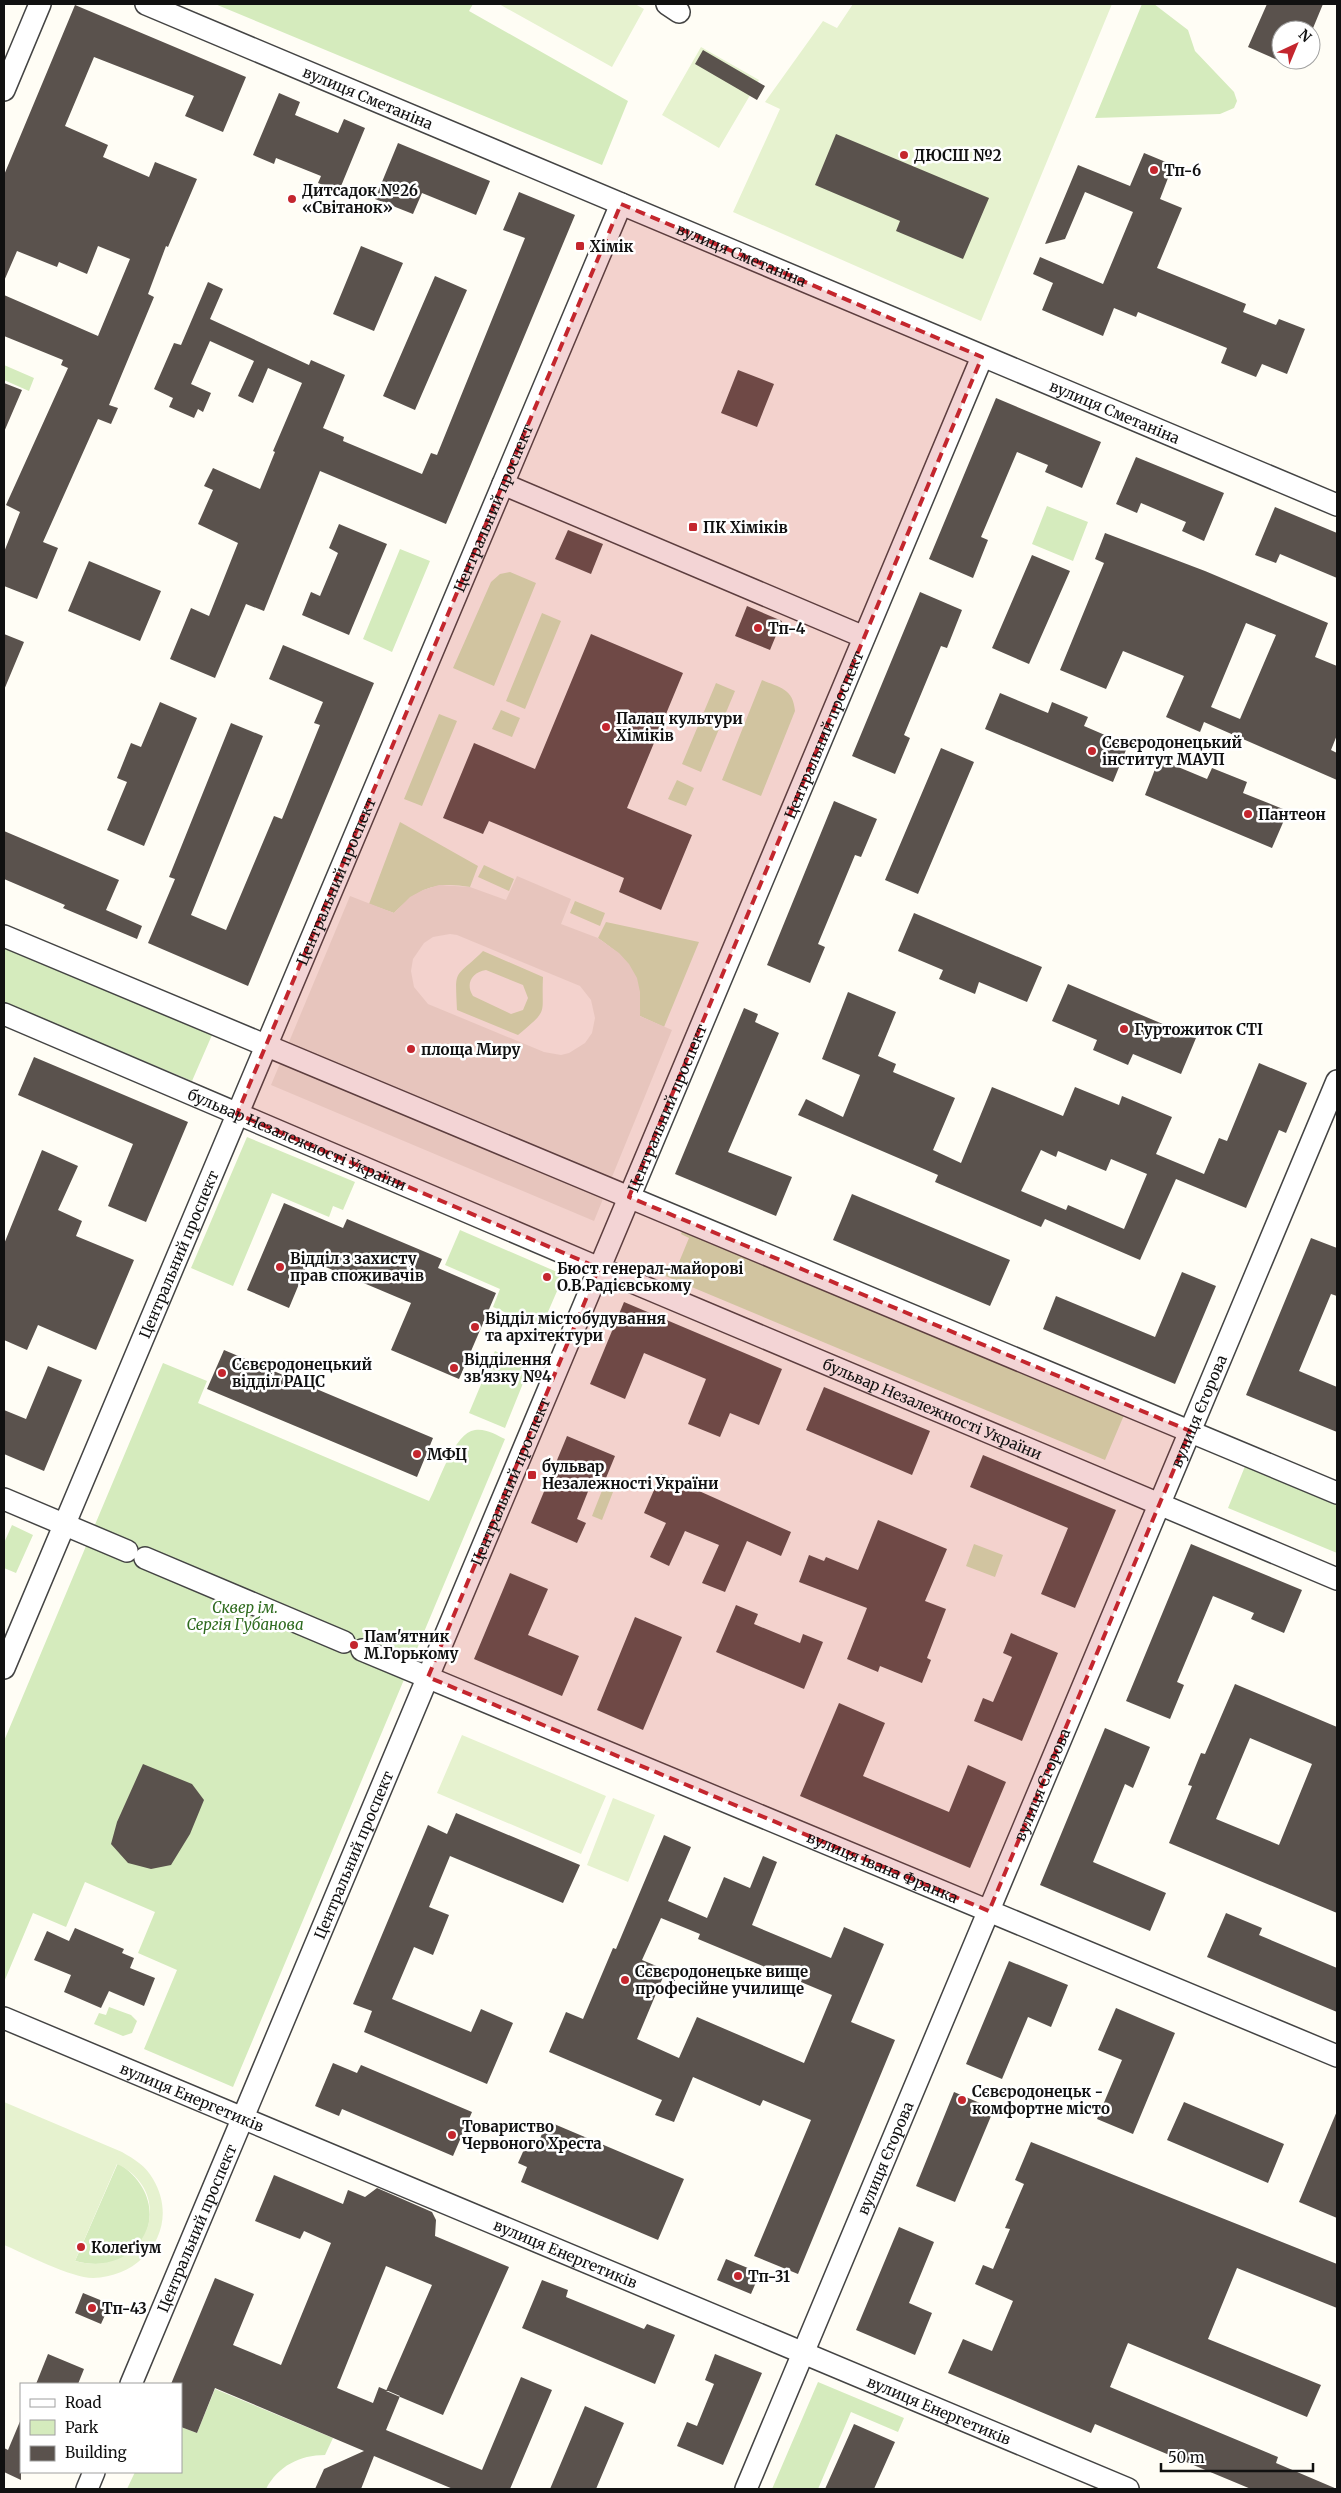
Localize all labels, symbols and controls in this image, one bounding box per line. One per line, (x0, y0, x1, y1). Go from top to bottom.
north arrow (1271, 20, 1321, 70)
text: N (1295, 25, 1315, 46)
street label: вулиця Сметаніна (300, 62, 436, 133)
place label: ДЮСШ №2 (914, 146, 1002, 165)
marker: ДЮСШ №2 (898, 149, 910, 161)
place label: Тп-6 (1164, 161, 1201, 180)
marker: Тп-6 (1148, 164, 1160, 176)
place label: Дитсадок №26 «Світанок» (302, 181, 418, 217)
marker: Дитсадок №26 «Світанок» (286, 193, 298, 205)
street label: вулиця Сметаніна (674, 219, 809, 290)
place label: Хімік (590, 237, 634, 256)
marker: Хімік (574, 240, 586, 252)
street label: вулиця Сметаніна (1047, 376, 1183, 447)
street label: Центральний проспект (449, 421, 537, 595)
place label: ПК Хіміків (703, 518, 788, 537)
marker: ПК Хіміків (687, 521, 699, 533)
place label: Тп-4 (768, 619, 806, 638)
marker: Тп-4 (752, 622, 764, 634)
street label: Центральний проспект (780, 647, 867, 821)
place label: Палац культури Хіміків (616, 709, 743, 745)
marker: Палац культури Хіміків (600, 721, 612, 733)
place label: Сєвєродонецький інститут МАУП (1102, 733, 1243, 769)
marker: Сєвєродонецький інститут МАУП (1086, 745, 1098, 757)
street label: Центральний проспект (292, 794, 380, 968)
place label: Пантеон (1258, 805, 1326, 824)
marker: Пантеон (1242, 808, 1254, 820)
place label: Гуртожиток СТІ (1134, 1020, 1263, 1039)
street label: Центральний проспект (623, 1021, 710, 1195)
marker: Гуртожиток СТІ (1118, 1023, 1130, 1035)
place label: площа Миру (421, 1040, 520, 1059)
marker: площа Миру (405, 1043, 417, 1055)
street label: бульвар Незалежності України (185, 1084, 410, 1194)
street label: Центральний проспект (135, 1167, 222, 1341)
place label: Відділ з захисту прав споживачів (290, 1249, 424, 1285)
place label: Бюст генерал-майорові О.В.Радієвському (557, 1259, 743, 1295)
marker: Відділ з захисту прав споживачів (274, 1261, 286, 1273)
marker: Бюст генерал-майорові О.В.Радієвському (541, 1271, 553, 1283)
place label: Відділ містобудування та архітектури (485, 1309, 666, 1345)
marker: Відділ містобудування та архітектури (469, 1321, 481, 1333)
place label: Відділення зв'язку №4 (464, 1350, 552, 1386)
street label: вулиця Єгорова (1166, 1352, 1231, 1470)
street label: бульвар Незалежності України (820, 1354, 1045, 1463)
place label: Сєвєродонецький відділ РАЦС (232, 1355, 373, 1391)
marker: Відділення зв'язку №4 (448, 1362, 460, 1374)
marker: Сєвєродонецький відділ РАЦС (216, 1367, 228, 1379)
street label: Центральний проспект (466, 1394, 554, 1568)
place label: МФЦ (427, 1445, 467, 1464)
marker: МФЦ (411, 1448, 423, 1460)
place label: бульвар Незалежності України (542, 1457, 719, 1493)
marker: бульвар Незалежності України (526, 1469, 538, 1481)
park label: Сквер ім. Сергія Губанова (186, 1598, 304, 1634)
place label: Пам'ятник М.Горькому (364, 1627, 459, 1663)
marker: Пам'ятник М.Горькому (348, 1639, 360, 1651)
street label: вулиця Єгорова (1010, 1725, 1074, 1844)
street label: Центральний проспект (309, 1768, 397, 1942)
street label: вулиця Івана Франка (804, 1827, 961, 1907)
place label: Сєвєродонецьке вище професійне училище (635, 1962, 808, 1998)
marker: Сєвєродонецьке вище професійне училище (619, 1974, 631, 1986)
street label: вулиця Енергетиків (117, 2058, 267, 2135)
place label: Сєвєродонецьк - комфортне місто (972, 2082, 1110, 2118)
marker: Сєвєродонецьк - комфортне місто (956, 2094, 968, 2106)
street label: вулиця Єгорова (853, 2099, 917, 2217)
place label: Товариство Червоного Хреста (462, 2117, 602, 2153)
marker: Товариство Червоного Хреста (446, 2129, 458, 2141)
street label: Центральний проспект (153, 2141, 240, 2315)
street label: вулиця Енергетиків (491, 2215, 641, 2292)
place label: Колеґіум (91, 2238, 162, 2257)
marker: Колеґіум (75, 2241, 87, 2253)
place label: Тп-31 (748, 2267, 790, 2286)
marker: Тп-31 (732, 2270, 744, 2282)
place label: Тп-43 (102, 2299, 147, 2318)
marker: Тп-43 (86, 2302, 98, 2314)
street label: вулиця Енергетиків (864, 2371, 1014, 2449)
legend (20, 2383, 182, 2473)
text: Road (65, 2393, 101, 2412)
text: Park (65, 2418, 99, 2437)
scale bar (1161, 2440, 1314, 2472)
text: Building (65, 2443, 127, 2462)
text: 50 m (1168, 2448, 1205, 2467)

